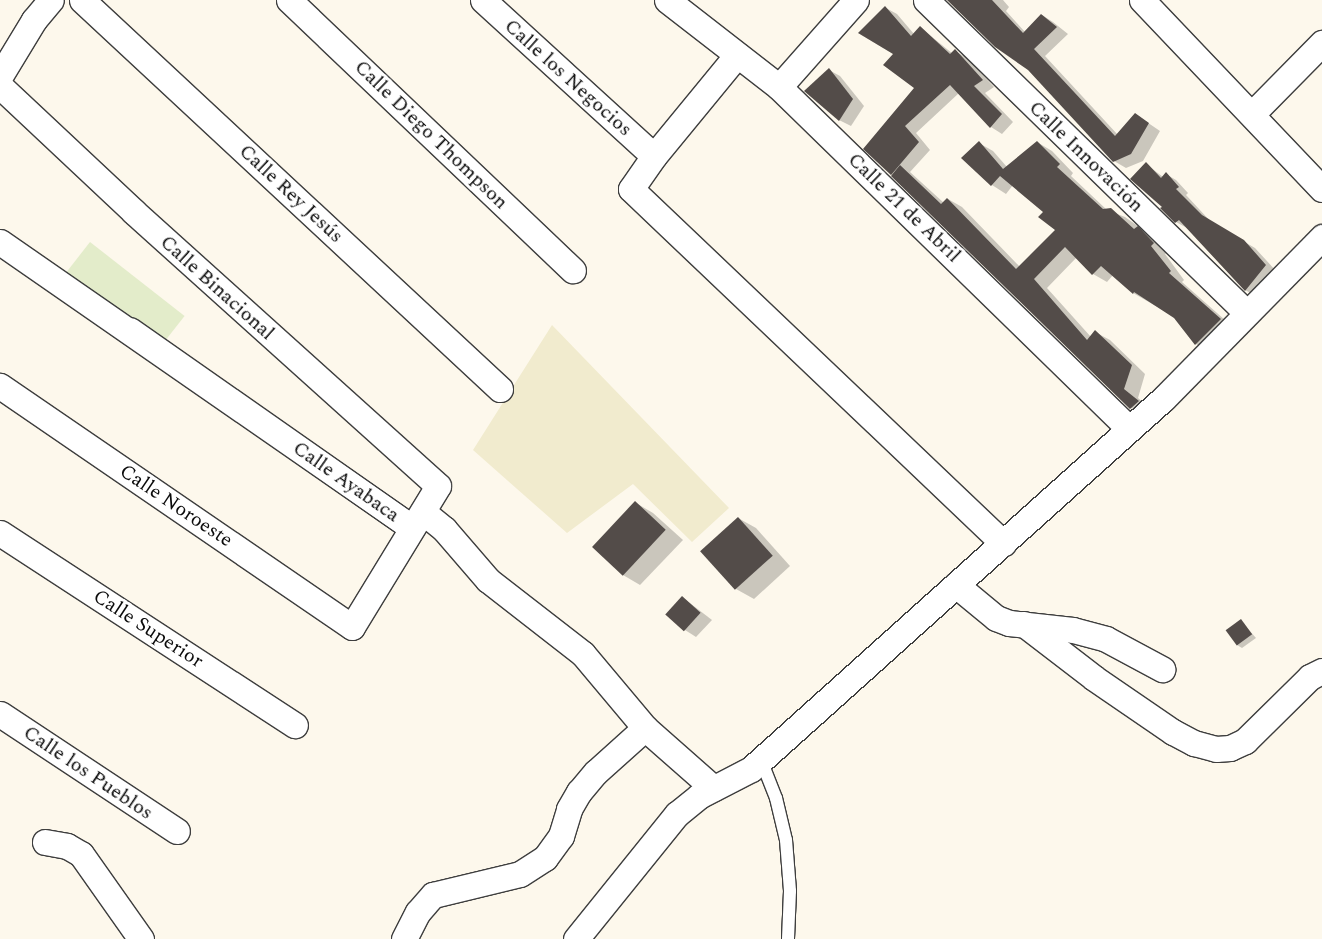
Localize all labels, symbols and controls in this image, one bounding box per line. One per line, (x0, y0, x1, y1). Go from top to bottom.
street label: Calle los Negocios (499, 14, 637, 142)
street label: Calle Diego Thompson (349, 55, 513, 215)
street label: Calle Innovación (1024, 96, 1148, 218)
street label: Calle Rey Jesús (234, 140, 348, 248)
street label: Calle 21 de Abril (843, 148, 965, 268)
street label: Calle Binacional (155, 231, 279, 345)
street label: Calle Ayabaca (288, 436, 404, 528)
street label: Calle Noroeste (115, 459, 237, 553)
street label: Calle Superior (88, 584, 208, 674)
street label: Calle los Pueblos (19, 721, 157, 825)

